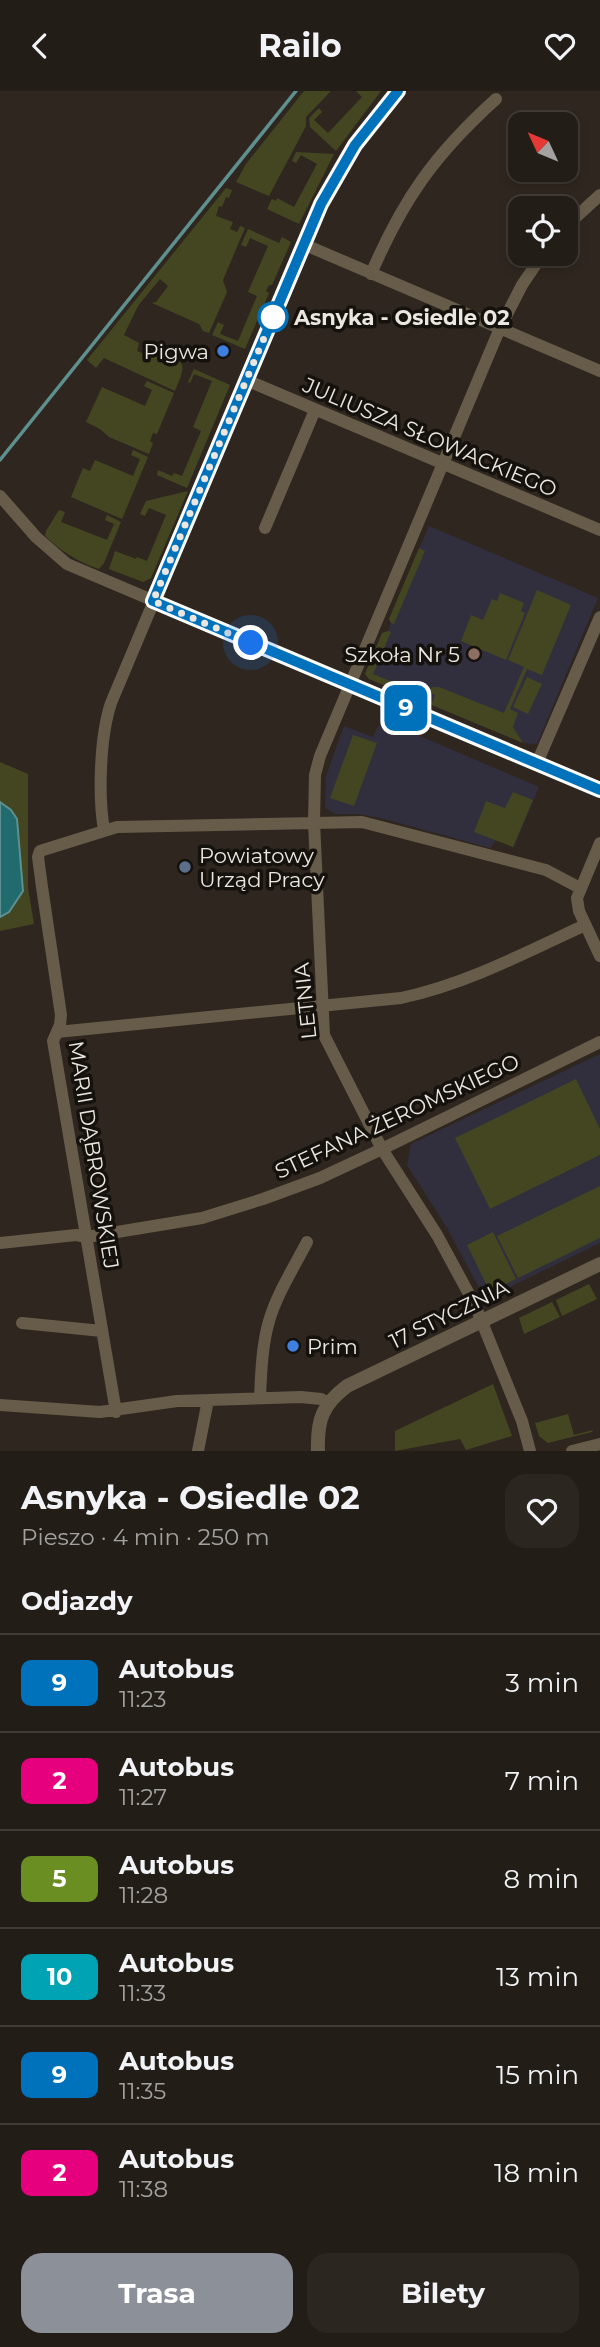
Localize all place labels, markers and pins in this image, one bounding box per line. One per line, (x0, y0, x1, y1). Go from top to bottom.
marker: Asnyka - Osiedle 02 (258, 302, 288, 332)
place label: Asnyka - Osiedle 02 (293, 305, 510, 330)
place label: Pigwa (143, 339, 209, 364)
marker: Pigwa (215, 343, 231, 359)
place label: Szkoła Nr 5 (344, 642, 460, 667)
marker: Szkoła Nr 5 (466, 646, 482, 662)
place label: Powiatowy Urząd Pracy (199, 843, 325, 892)
marker: Powiatowy Urząd Pracy (177, 859, 193, 875)
place label: Prim (307, 1334, 358, 1359)
marker: Prim (285, 1338, 301, 1354)

